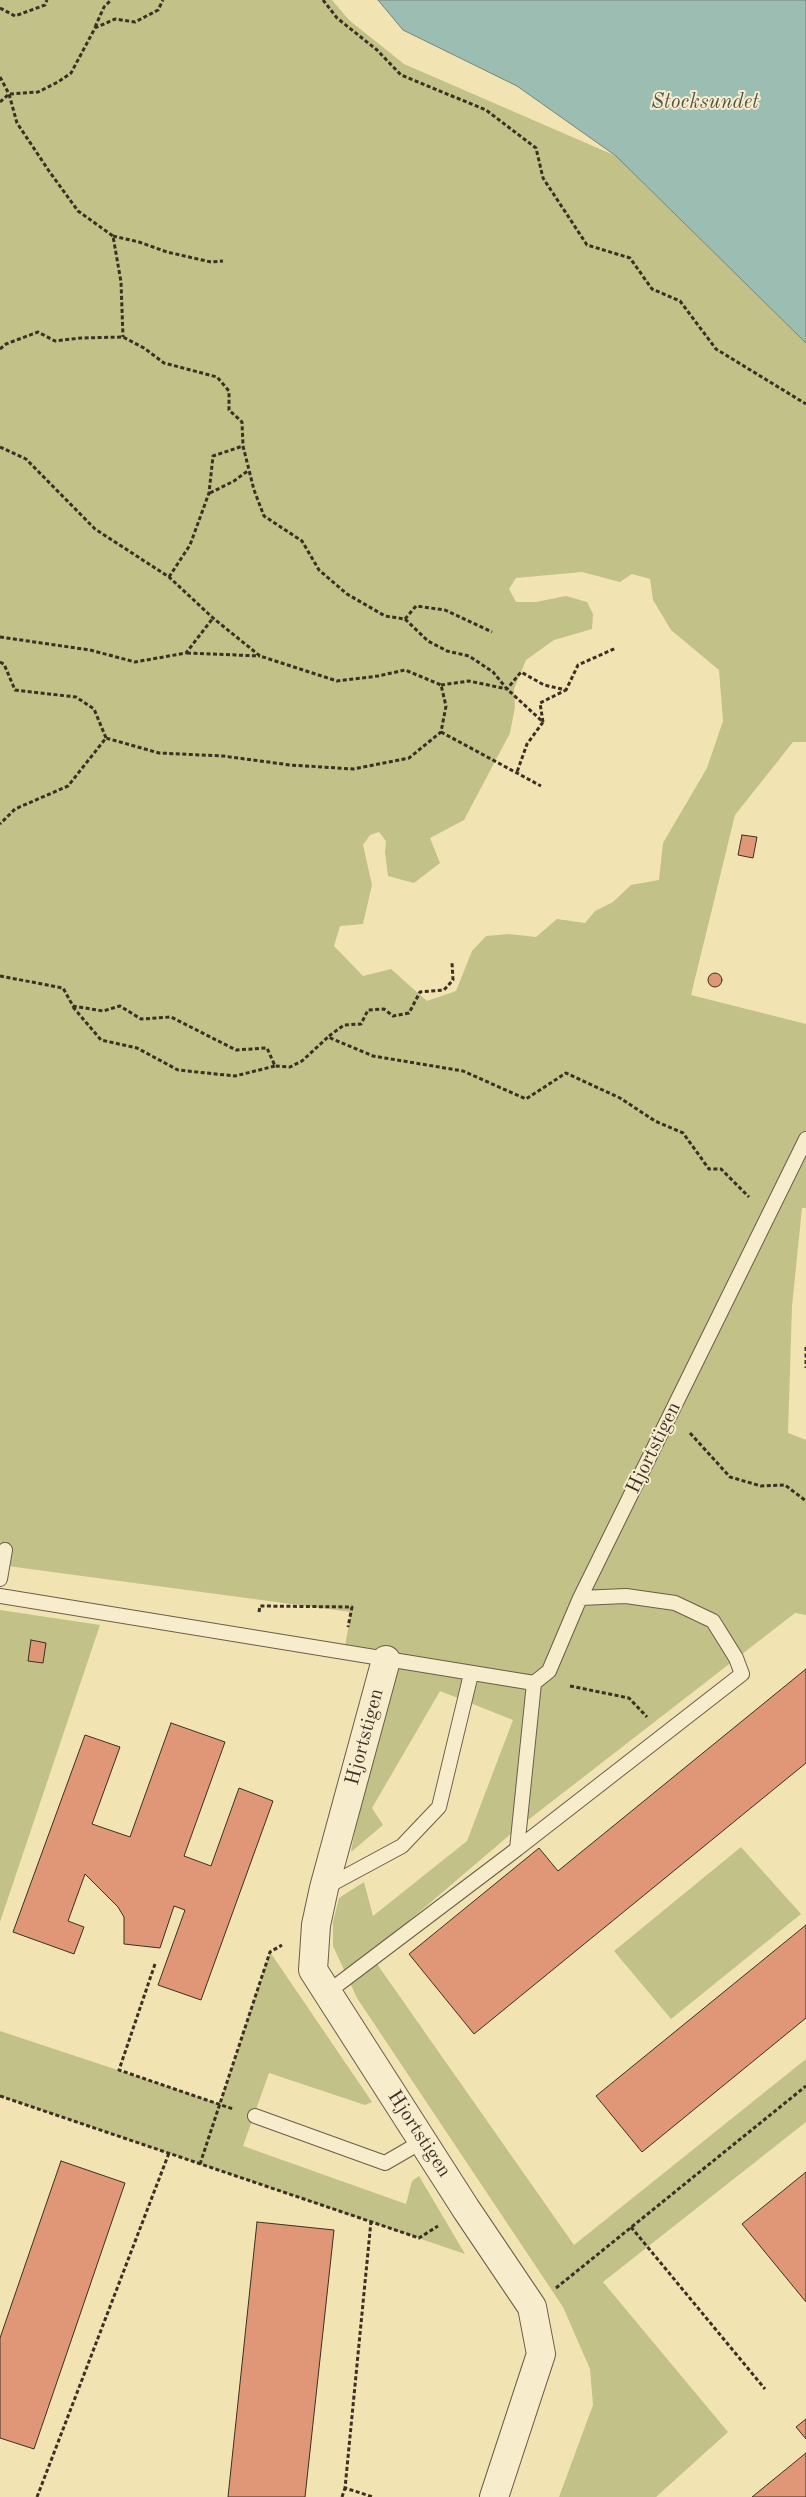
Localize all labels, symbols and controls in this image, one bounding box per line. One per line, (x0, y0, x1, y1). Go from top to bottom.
water label: Stocksundet (651, 89, 759, 115)
street label: Hjortstigen (621, 1398, 687, 1498)
street label: Hjortstigen (341, 1686, 389, 1788)
street label: Hjortstigen (382, 2086, 456, 2182)

